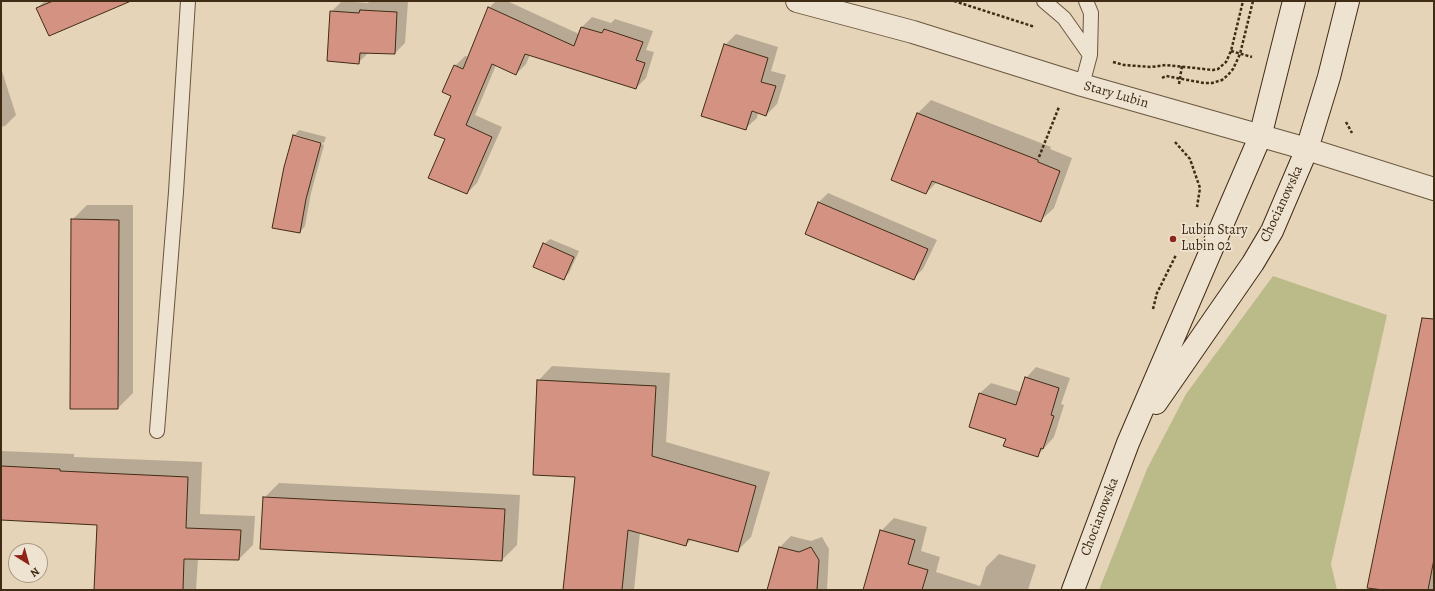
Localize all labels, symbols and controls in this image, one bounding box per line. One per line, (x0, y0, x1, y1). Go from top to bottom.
street label: Stary Lubin (1082, 78, 1150, 112)
street label: Chocianowska (1257, 163, 1307, 245)
place label: Lubin Stary Lubin 02 (1181, 223, 1248, 256)
marker: Lubin Stary Lubin 02 (1168, 234, 1178, 244)
street label: Chocianowska (1077, 475, 1123, 559)
north arrow (8, 543, 48, 583)
text: N (27, 564, 43, 581)

